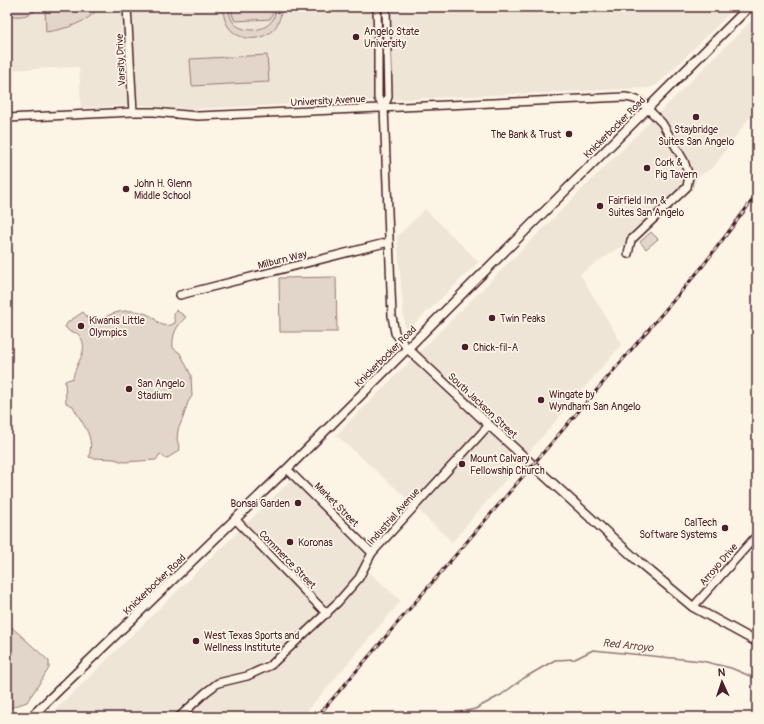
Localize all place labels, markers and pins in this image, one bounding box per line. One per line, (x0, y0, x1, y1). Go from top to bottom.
place label: Angelo State University (364, 26, 419, 50)
marker: Angelo State University (351, 32, 361, 42)
marker: Staybridge Suites San Angelo (691, 112, 701, 122)
place label: Staybridge Suites San Angelo (658, 124, 735, 148)
place label: The Bank & Trust (491, 129, 562, 141)
marker: The Bank & Trust (564, 129, 574, 139)
place label: Cork & Pig Tavern (655, 157, 698, 181)
marker: Cork & Pig Tavern (642, 163, 652, 173)
place label: John H. Glenn Middle School (134, 178, 192, 202)
marker: John H. Glenn Middle School (121, 184, 131, 194)
place label: Fairfield Inn & Suites San Angelo (608, 195, 685, 219)
marker: Fairfield Inn & Suites San Angelo (595, 201, 605, 211)
marker: Twin Peaks (487, 313, 497, 323)
place label: Twin Peaks (500, 313, 546, 325)
place label: Kiwanis Little Olympics (89, 315, 145, 339)
marker: Kiwanis Little Olympics (76, 321, 86, 331)
marker: Chick-fil-A (460, 342, 470, 352)
place label: Chick-fil-A (473, 342, 519, 354)
place label: San Angelo Stadium (137, 378, 185, 402)
marker: San Angelo Stadium (124, 384, 134, 394)
place label: Wingate by Wyndham San Angelo (549, 389, 641, 413)
marker: Wingate by Wyndham San Angelo (536, 395, 546, 405)
place label: Mount Calvary Fellowship Church (470, 453, 545, 477)
marker: Mount Calvary Fellowship Church (457, 459, 467, 469)
place label: Bonsai Garden (231, 498, 290, 510)
marker: Bonsai Garden (293, 498, 303, 508)
place label: CalTech Software Systems (639, 517, 718, 541)
marker: CalTech Software Systems (720, 523, 730, 533)
marker: Koronas (285, 537, 295, 547)
place label: Koronas (298, 537, 333, 549)
place label: West Texas Sports and Wellness Institute (204, 630, 299, 654)
marker: West Texas Sports and Wellness Institute (191, 636, 201, 646)

